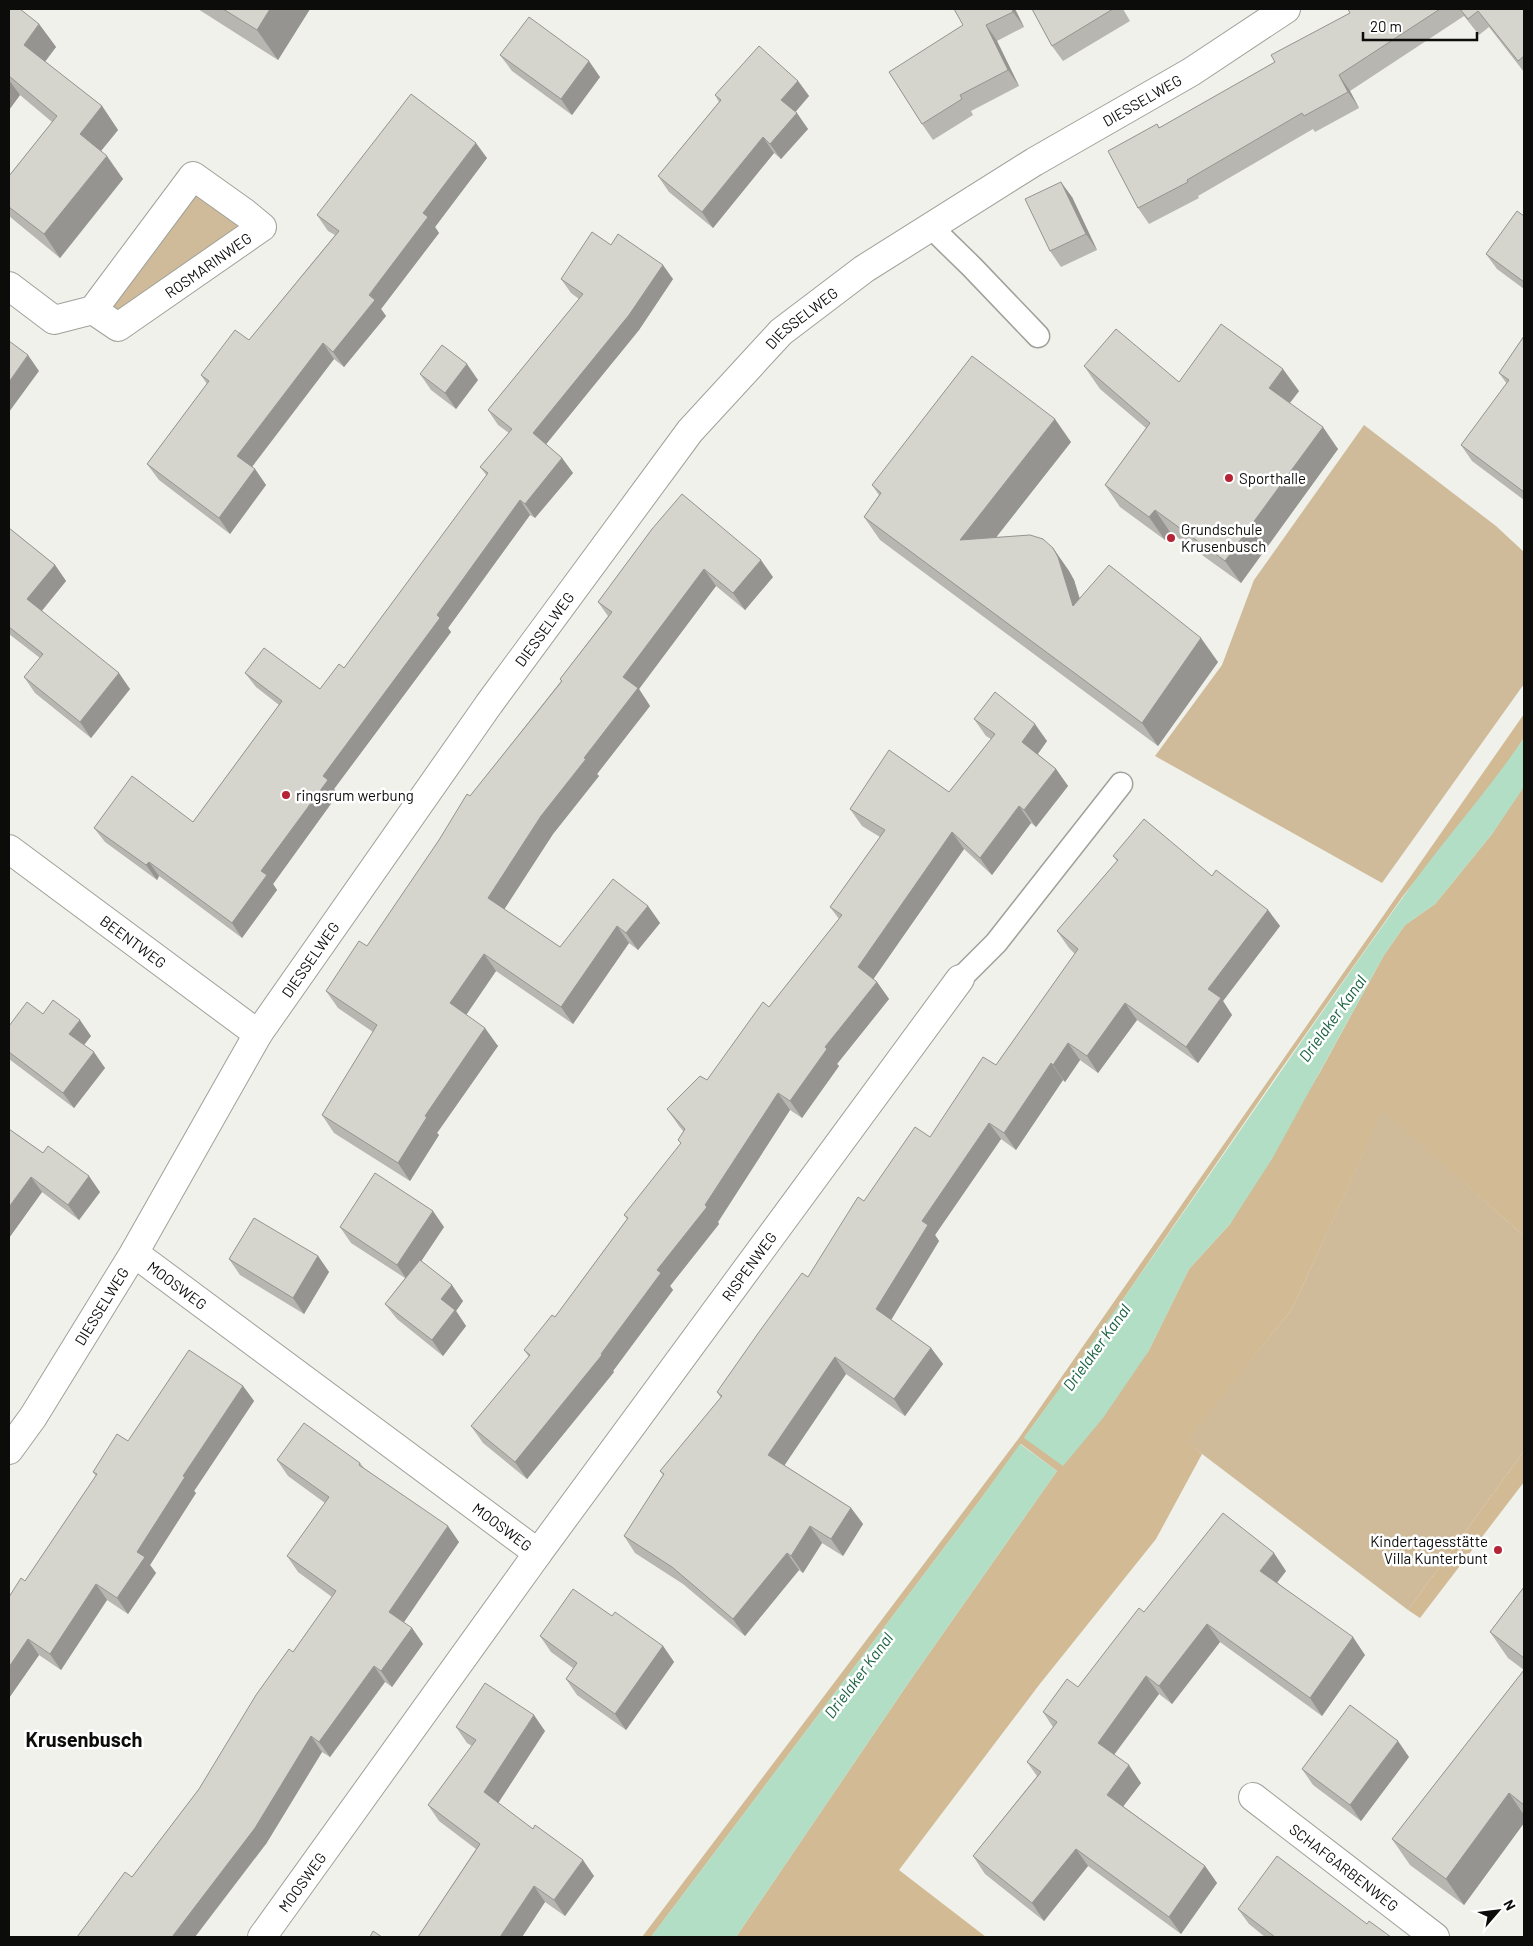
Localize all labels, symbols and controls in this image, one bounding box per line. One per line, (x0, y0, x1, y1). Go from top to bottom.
scale bar (1363, 10, 1477, 42)
text: 20 m (1370, 17, 1402, 35)
street label: DIESSELWEG (1099, 70, 1185, 130)
street label: ROSMARINWEG (161, 229, 255, 301)
street label: DIESSELWEG (761, 283, 841, 352)
place label: Sporthalle (1239, 469, 1306, 487)
marker: Sporthalle (1223, 472, 1235, 484)
place label: Grundschule Krusenbusch (1181, 520, 1266, 555)
marker: Grundschule Krusenbusch (1165, 532, 1177, 544)
street label: DIESSELWEG (511, 588, 578, 670)
place label: ringsrum werbung (296, 786, 414, 804)
marker: ringsrum werbung (280, 789, 292, 801)
street label: BEENTWEG (97, 911, 170, 972)
street label: DIESSELWEG (277, 918, 343, 1001)
water label: Drielaker Kanal (1294, 971, 1370, 1065)
street label: RISPENWEG (718, 1228, 780, 1304)
street label: MOOSWEG (144, 1257, 211, 1313)
street label: DIESSELWEG (70, 1264, 132, 1348)
water label: Drielaker Kanal (1058, 1300, 1134, 1394)
street label: MOOSWEG (469, 1499, 536, 1555)
place label: Kindertagesstätte Villa Kunterbunt (1370, 1532, 1488, 1567)
marker: Kindertagesstätte Villa Kunterbunt (1492, 1544, 1504, 1556)
water label: Drielaker Kanal (820, 1628, 897, 1722)
district label: Krusenbusch (26, 1727, 142, 1751)
street label: SCHAFGARBENWEG (1286, 1820, 1402, 1915)
street label: MOOSWEG (274, 1849, 330, 1915)
north arrow (1473, 1886, 1523, 1936)
text: N (1500, 1897, 1520, 1913)

